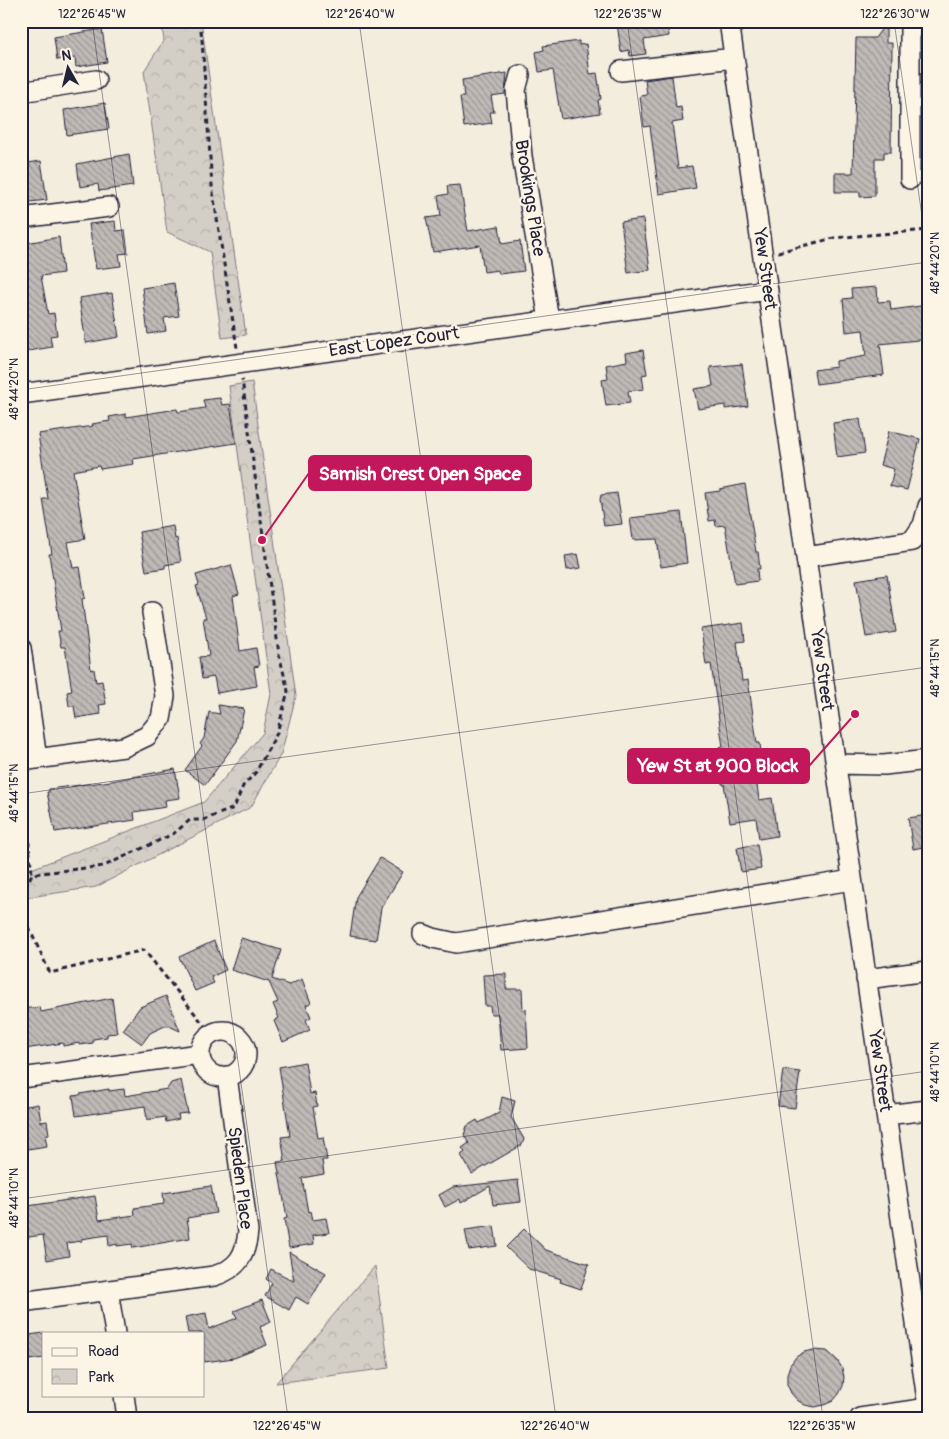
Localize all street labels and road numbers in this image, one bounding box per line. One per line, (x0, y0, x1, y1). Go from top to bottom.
street label: Brookings Place (509, 138, 551, 258)
street label: Yew Street (748, 226, 782, 312)
street label: East Lopez Court (327, 321, 461, 363)
street label: Yew Street (805, 627, 839, 713)
street label: Yew Street (863, 1028, 897, 1114)
street label: Spieden Place (222, 1125, 258, 1231)

